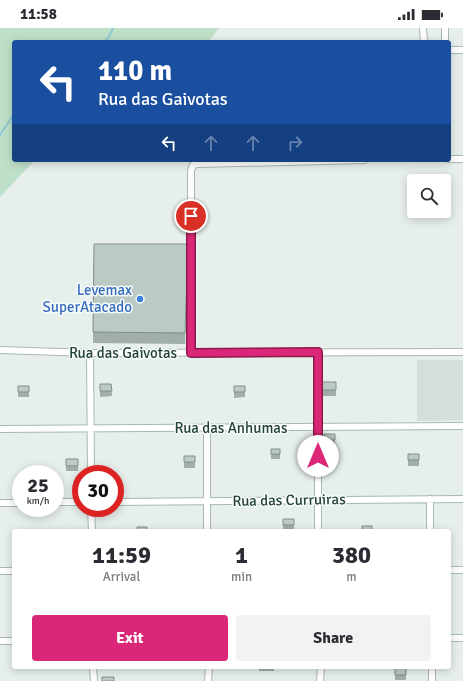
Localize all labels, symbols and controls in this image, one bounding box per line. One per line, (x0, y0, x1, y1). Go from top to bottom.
text: 11:58 (20, 5, 57, 23)
text: 110 m (98, 54, 172, 88)
icon: left (32, 56, 84, 108)
text: Rua das Gaivotas (98, 88, 228, 110)
icon: left (158, 132, 180, 154)
icon: ahead (200, 132, 222, 154)
icon: ahead (242, 132, 264, 154)
icon: right (284, 132, 306, 154)
map controls (407, 174, 451, 218)
button: search (407, 174, 451, 218)
pin (174, 199, 208, 233)
icon: arrive (180, 205, 202, 227)
place label: Levemax SuperAtacado (42, 281, 132, 316)
marker: Levemax SuperAtacado (135, 294, 145, 304)
street label: Rua das Gaivotas (69, 344, 177, 362)
street label: Rua das Anhumas (174, 419, 288, 437)
position arrow (297, 435, 339, 477)
speed limit sign: 30 (72, 465, 124, 517)
text: 25 (27, 473, 49, 498)
street label: Rua das Curruiras (232, 490, 346, 510)
text: km/h (27, 495, 49, 507)
text: 11:59 (92, 540, 151, 570)
text: 1 (235, 540, 248, 570)
text: 380 (332, 540, 371, 570)
text: Arrival (103, 569, 140, 585)
text: min (231, 569, 252, 585)
text: m (346, 569, 357, 585)
button: Exit (32, 615, 228, 661)
button: Share (236, 615, 431, 661)

